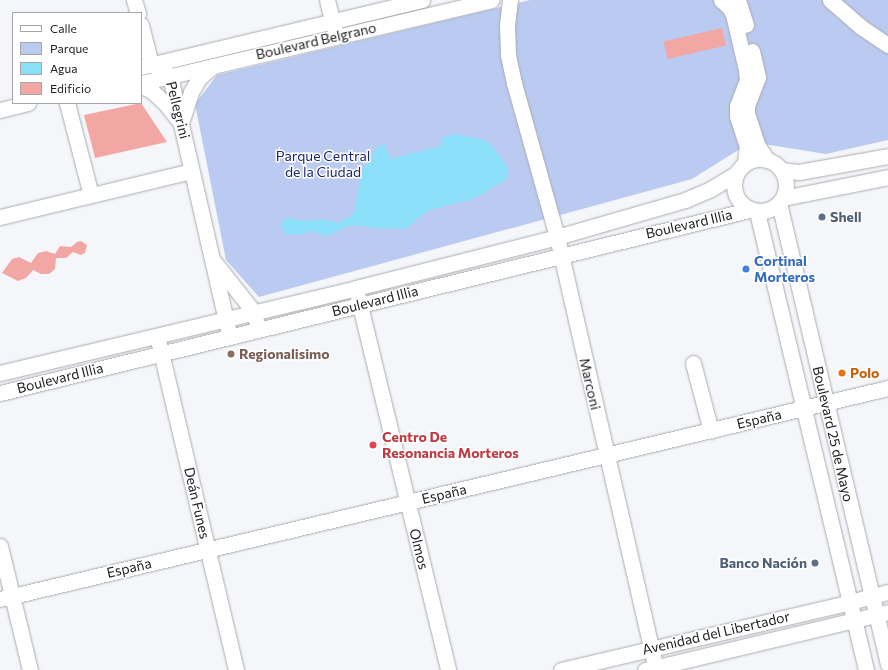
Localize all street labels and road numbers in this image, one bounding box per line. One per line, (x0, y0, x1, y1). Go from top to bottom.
street label: Boulevard Belgrano (254, 19, 378, 63)
street label: Pellegrini (163, 79, 193, 141)
street label: Boulevard Illia (644, 206, 734, 242)
street label: Boulevard Illia (330, 282, 420, 320)
street label: Marconi (576, 356, 604, 412)
street label: Boulevard Illia (15, 359, 105, 397)
street label: Boulevard 25 de Mayo (809, 364, 857, 504)
street label: España (735, 406, 783, 432)
street label: Deán Funes (181, 466, 213, 540)
street label: España (420, 481, 468, 507)
street label: Olmos (406, 527, 432, 571)
street label: España (105, 555, 153, 581)
street label: Avenidad del Libertador (641, 608, 791, 658)

